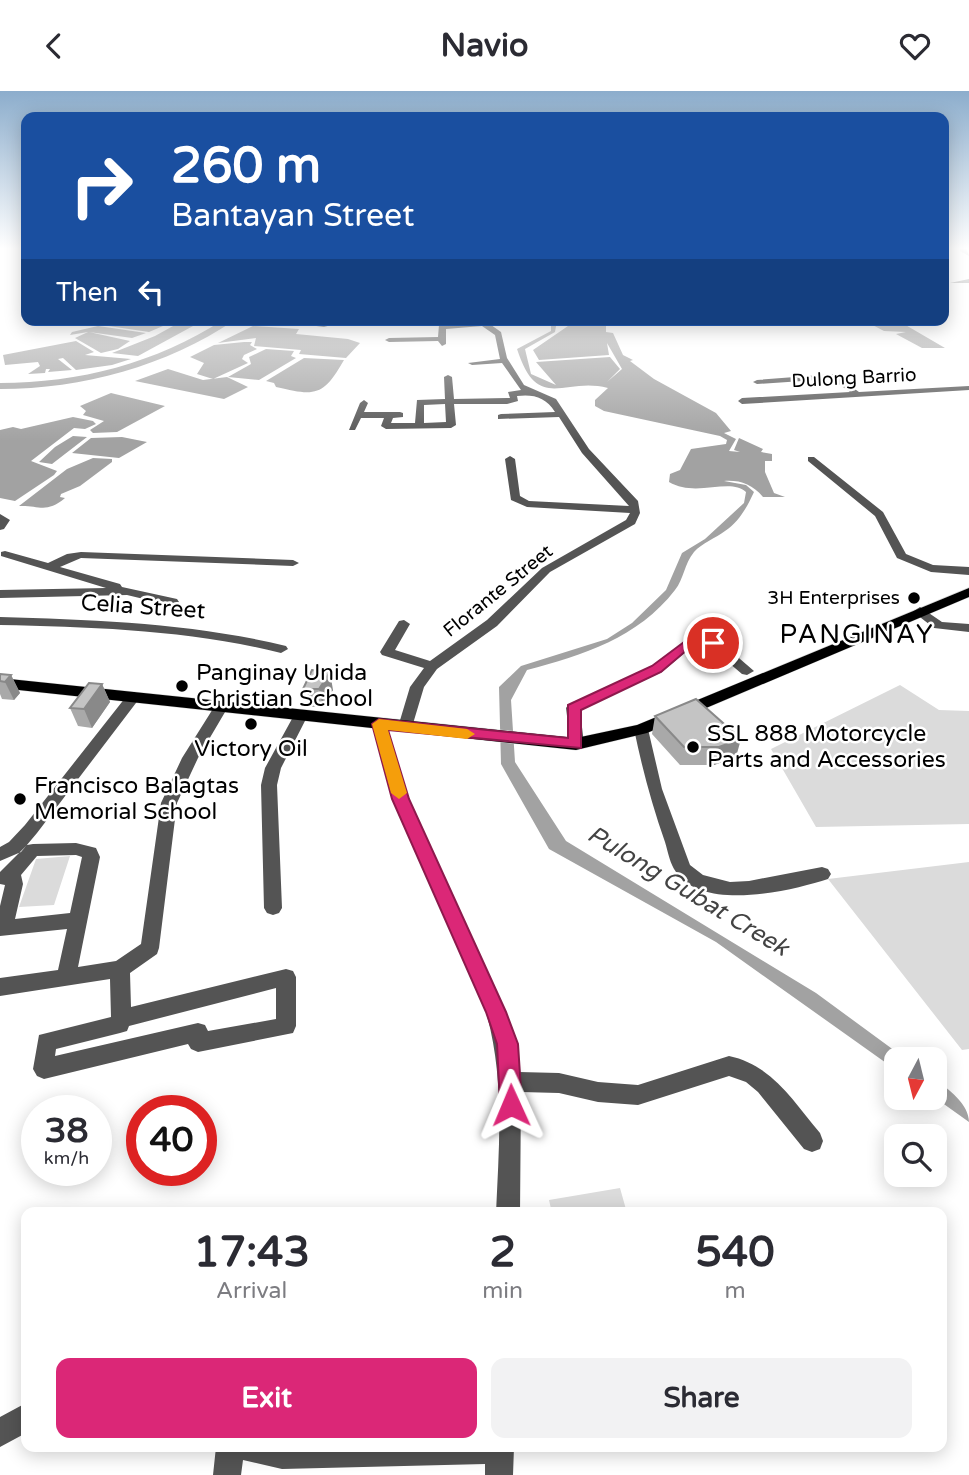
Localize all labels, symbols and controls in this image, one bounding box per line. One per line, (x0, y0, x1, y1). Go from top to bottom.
icon: back (35, 27, 73, 65)
text: Navio (441, 27, 528, 65)
icon: heart (896, 27, 934, 65)
text: 260 m (171, 137, 321, 196)
icon: right (56, 140, 147, 231)
text: Bantayan Street (171, 197, 414, 235)
icon: left (132, 273, 170, 311)
text: Then (56, 277, 118, 308)
street label: Dulong Barrio (791, 364, 917, 392)
street label: Florante Street (439, 540, 557, 642)
place label: 3H Enterprises (767, 587, 900, 609)
street label: Celia Street (80, 589, 206, 625)
marker: 3H Enterprises (906, 590, 922, 606)
pin (683, 613, 743, 673)
district label: PANGINAY (779, 619, 935, 650)
icon: arrive (694, 624, 732, 662)
place label: Panginay Unida Christian School (196, 659, 373, 713)
marker: Panginay Unida Christian School (174, 678, 190, 694)
marker: Victory Oil (243, 716, 259, 732)
place label: SSL 888 Motorcycle Parts and Accessories (707, 720, 946, 774)
place label: Victory Oil (194, 735, 308, 763)
marker: SSL 888 Motorcycle Parts and Accessories (685, 739, 701, 755)
place label: Francisco Balagtas Memorial School (34, 772, 239, 826)
marker: Francisco Balagtas Memorial School (12, 791, 28, 807)
water label: Pulong Gubat Creek (582, 820, 795, 963)
north arrow (884, 1047, 947, 1109)
map controls (884, 1047, 947, 1187)
position arrow (474, 1068, 548, 1142)
speed limit sign: 40 (126, 1095, 217, 1186)
text: 38 (45, 1110, 88, 1152)
button: search (884, 1124, 947, 1187)
text: km/h (44, 1147, 89, 1169)
text: 17:43 (193, 1227, 310, 1278)
text: 2 (489, 1227, 516, 1278)
text: 540 (695, 1227, 775, 1278)
text: Arrival (216, 1277, 287, 1305)
text: min (482, 1277, 523, 1305)
text: m (724, 1277, 746, 1305)
button: Exit (56, 1358, 477, 1438)
button: Share (491, 1358, 912, 1438)

